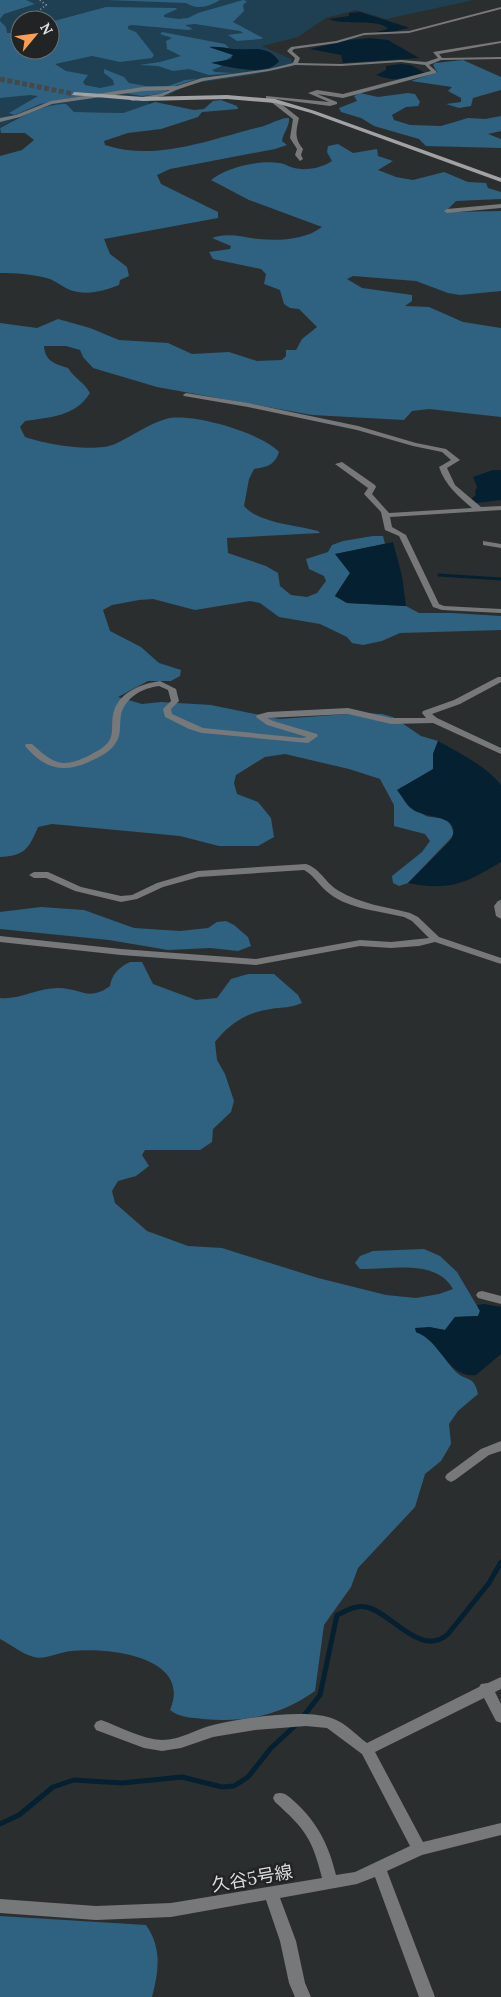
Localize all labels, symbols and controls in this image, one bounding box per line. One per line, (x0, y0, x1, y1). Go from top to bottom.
north arrow (10, 10, 60, 60)
text: N (36, 20, 57, 38)
street label: 久谷5号線 (210, 1860, 294, 1896)

